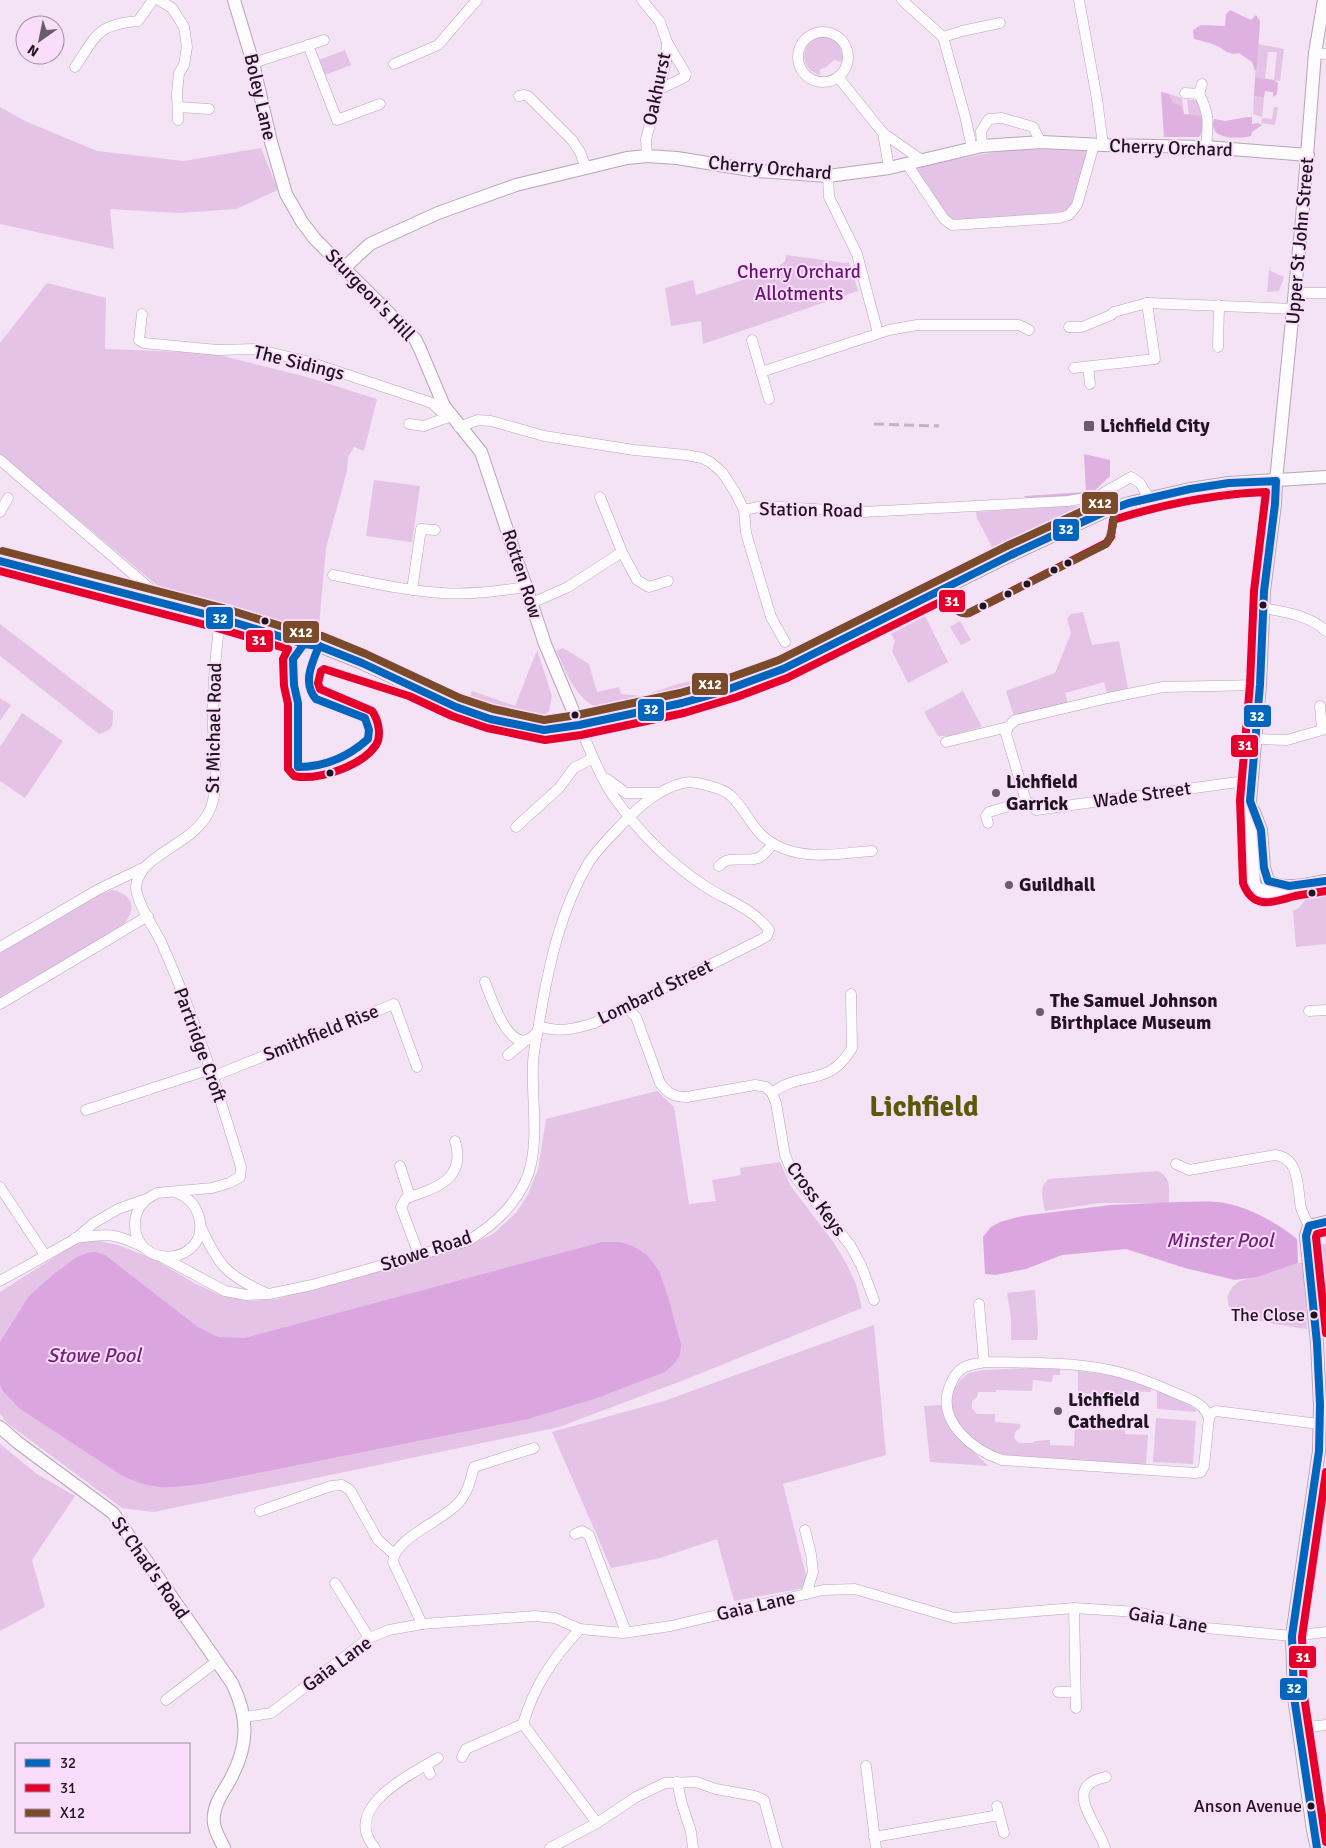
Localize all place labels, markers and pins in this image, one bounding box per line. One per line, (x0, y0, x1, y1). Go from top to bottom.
place label: Lichfield City (1100, 414, 1210, 438)
marker: Lichfield City (1082, 419, 1096, 433)
unlabelled marker (1063, 558, 1073, 568)
unlabelled marker (1049, 565, 1059, 575)
unlabelled marker (1022, 579, 1032, 589)
unlabelled marker (1003, 589, 1013, 599)
unlabelled marker (1258, 600, 1268, 610)
unlabelled marker (978, 601, 988, 611)
unlabelled marker (260, 616, 270, 626)
unlabelled marker (570, 710, 580, 720)
unlabelled marker (325, 768, 335, 778)
place label: Lichfield Garrick (1006, 770, 1078, 816)
marker: Lichfield Garrick (990, 787, 1002, 799)
place label: Guildhall (1019, 873, 1095, 897)
marker: Guildhall (1003, 879, 1015, 891)
unlabelled marker (1307, 888, 1317, 898)
place label: The Samuel Johnson Birthplace Museum (1050, 989, 1218, 1035)
marker: The Samuel Johnson Birthplace Museum (1034, 1006, 1046, 1018)
place label: The Close (1231, 1304, 1305, 1326)
marker: The Close (1309, 1310, 1319, 1320)
place label: Lichfield Cathedral (1068, 1388, 1149, 1434)
marker: Lichfield Cathedral (1052, 1405, 1064, 1417)
place label: Anson Avenue (1194, 1795, 1302, 1817)
marker: Anson Avenue (1306, 1801, 1316, 1811)

